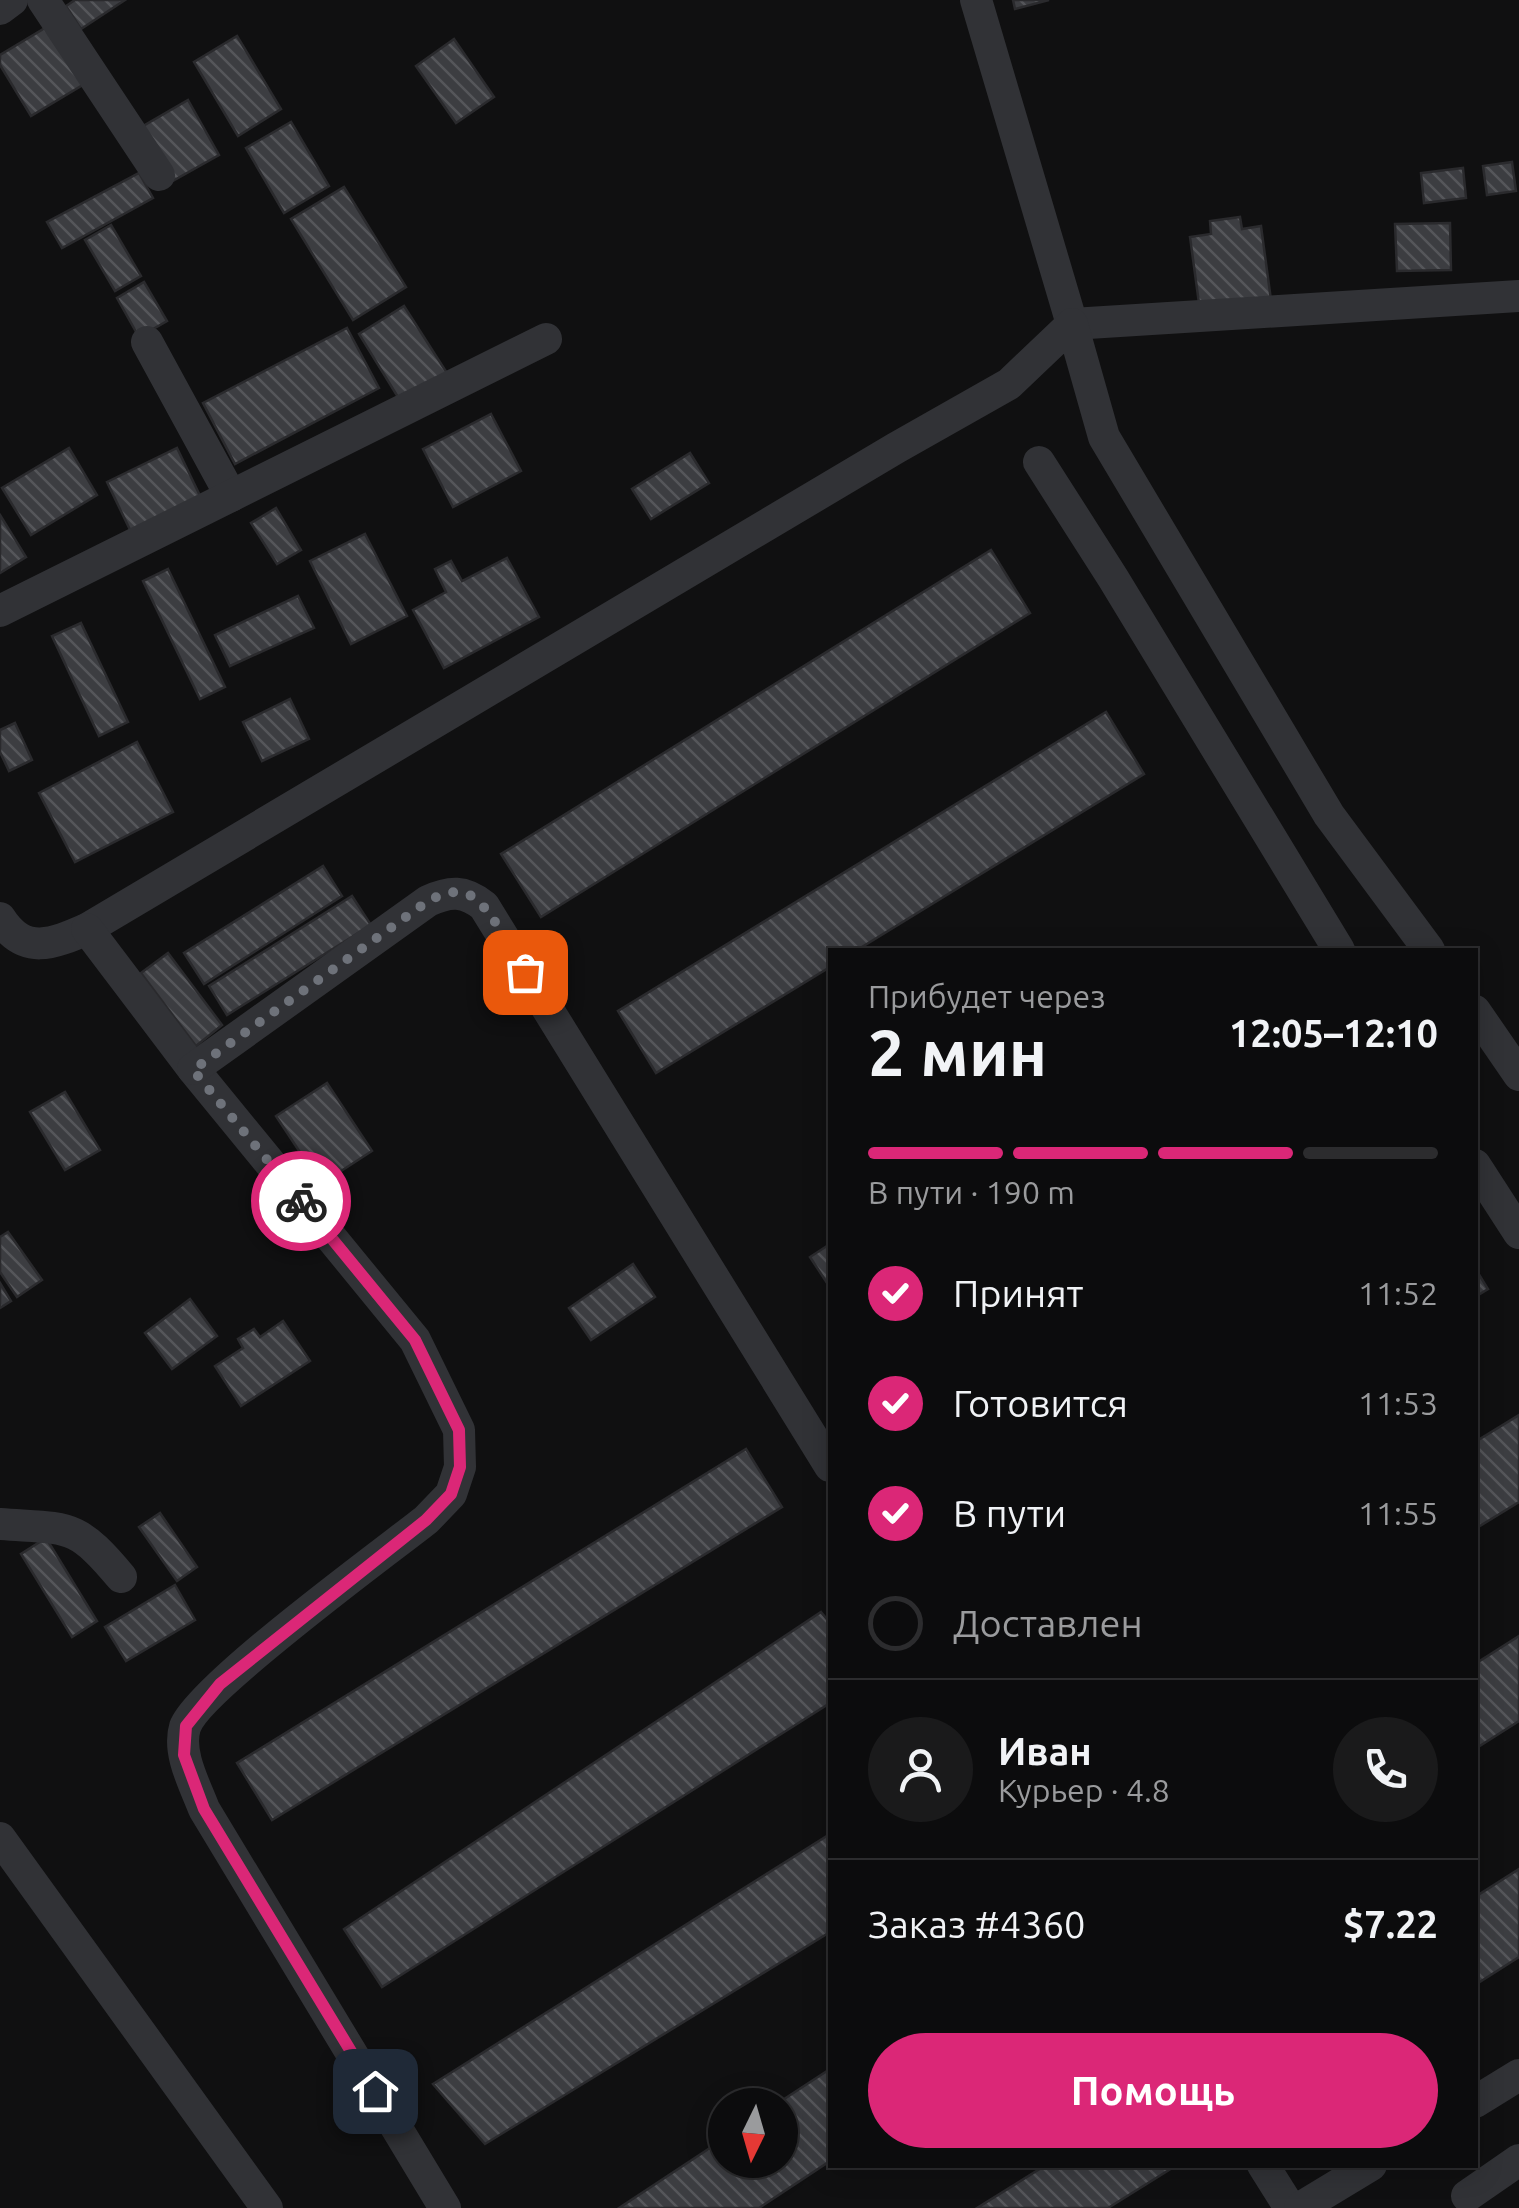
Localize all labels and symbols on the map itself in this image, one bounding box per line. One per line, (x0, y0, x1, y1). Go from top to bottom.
pin (483, 930, 568, 1015)
courier (251, 1151, 351, 1251)
pin (333, 2049, 418, 2134)
north arrow (708, 2088, 798, 2178)

